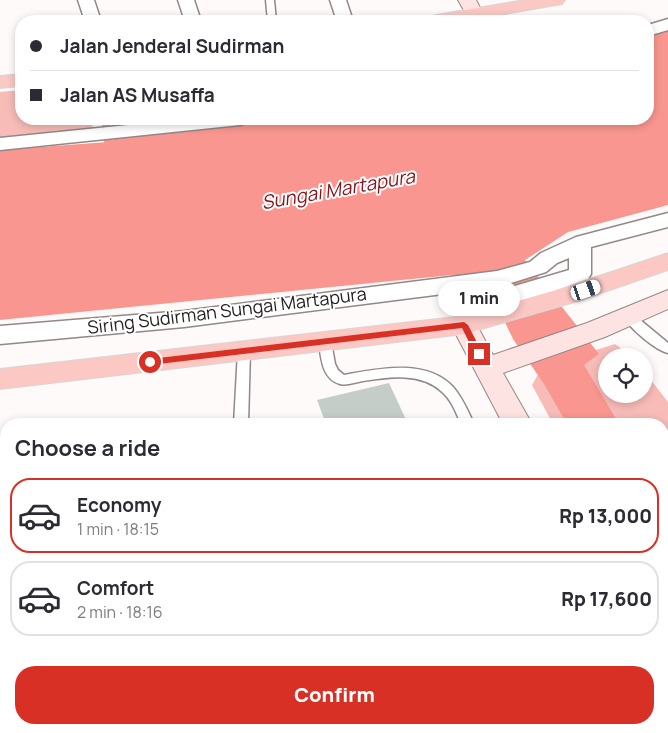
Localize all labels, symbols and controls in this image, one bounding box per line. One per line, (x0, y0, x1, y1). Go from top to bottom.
text: Jalan Jenderal Sudirman (60, 33, 284, 59)
text: Jalan AS Musaffa (60, 82, 215, 108)
water label: Sungai Martapura (259, 162, 418, 215)
car (569, 278, 602, 302)
street label: Siring Sudirman Sungai Martapura (86, 281, 368, 339)
callout: 1 min (438, 282, 520, 316)
text: 1 min (459, 287, 499, 309)
route end (468, 343, 490, 365)
map controls (598, 348, 653, 403)
button: locate (598, 348, 653, 403)
route start (139, 351, 161, 373)
text: Choose a ride (15, 433, 160, 463)
text: Economy (77, 492, 161, 518)
icon: car (17, 493, 62, 538)
text: Rp 13,000 (559, 503, 652, 529)
text: 1 min · 18:15 (77, 518, 159, 540)
text: Comfort (77, 575, 154, 601)
icon: car (17, 576, 62, 621)
text: Rp 17,600 (561, 586, 652, 612)
text: 2 min · 18:16 (77, 601, 163, 623)
button: Confirm (15, 666, 654, 724)

